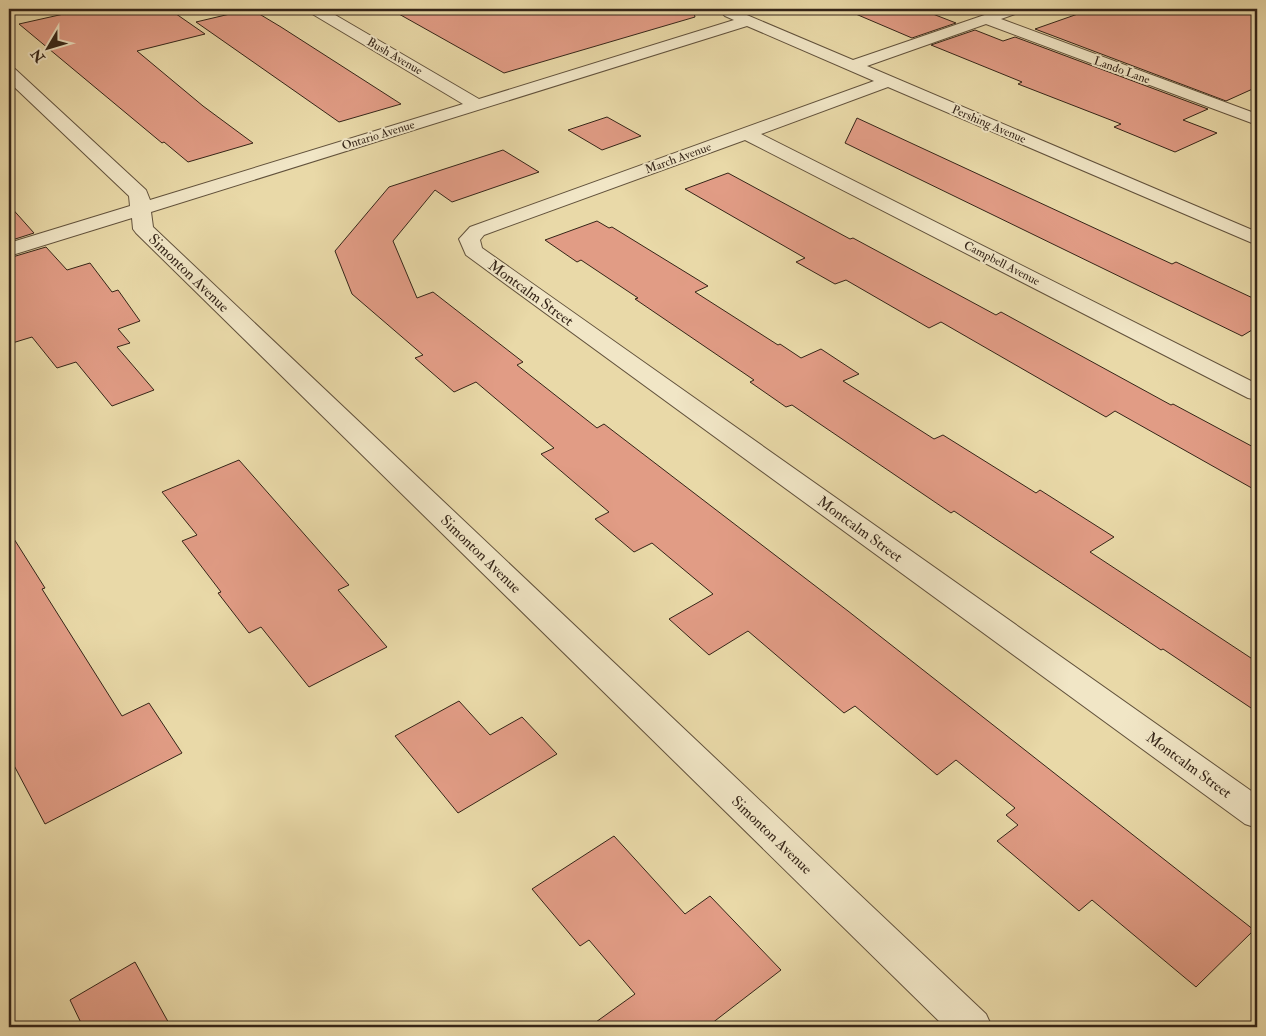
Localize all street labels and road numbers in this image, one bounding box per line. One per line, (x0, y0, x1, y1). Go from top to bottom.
street label: Bush Avenue (364, 35, 425, 78)
street label: Lando Lane (1092, 53, 1152, 88)
street label: Pershing Avenue (949, 102, 1028, 147)
street label: Ontario Avenue (340, 117, 416, 154)
street label: March Avenue (643, 140, 713, 177)
street label: Simonton Avenue (144, 230, 233, 317)
street label: Campbell Avenue (961, 238, 1042, 289)
street label: Montcalm Street (484, 256, 577, 331)
street label: Montcalm Street (813, 492, 906, 567)
street label: Simonton Avenue (436, 511, 525, 598)
street label: Montcalm Street (1142, 728, 1235, 803)
street label: Simonton Avenue (727, 792, 816, 879)

